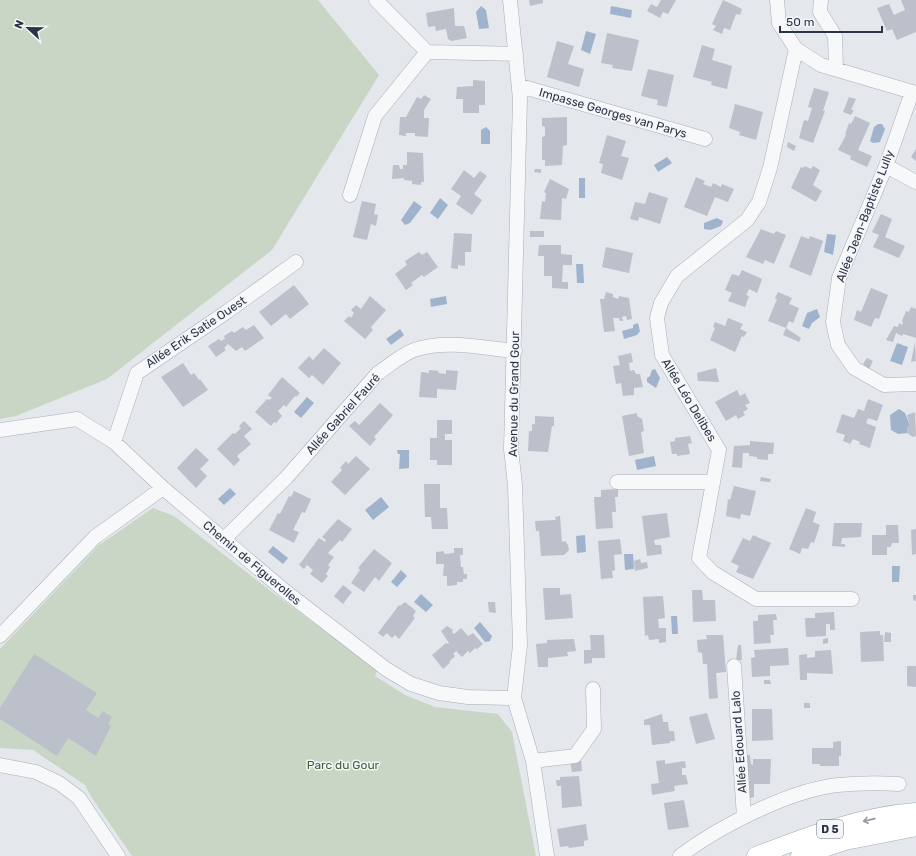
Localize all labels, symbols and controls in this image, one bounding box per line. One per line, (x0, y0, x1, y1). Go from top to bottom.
north arrow (8, 8, 48, 48)
scale bar (780, 8, 882, 34)
text: 50 m (786, 15, 814, 29)
text: N (12, 18, 27, 31)
street label: Impasse Georges van Parys (538, 85, 688, 141)
street label: Allée Jean-Baptiste Lully (833, 148, 897, 284)
street label: Allée Erik Satie Ouest (143, 293, 249, 371)
street label: Avenue du Grand Gour (506, 331, 522, 457)
street label: Allée Léo Delibes (659, 356, 719, 444)
street label: Allée Gabriel Fauré (303, 371, 383, 457)
street label: Chemin de Figuerolles (200, 518, 304, 608)
street label: Allée Edouard Lalo (728, 690, 750, 794)
park label: Parc du Gour (307, 758, 380, 772)
one-way arrow (862, 816, 875, 824)
road number: D 5 (817, 820, 843, 838)

